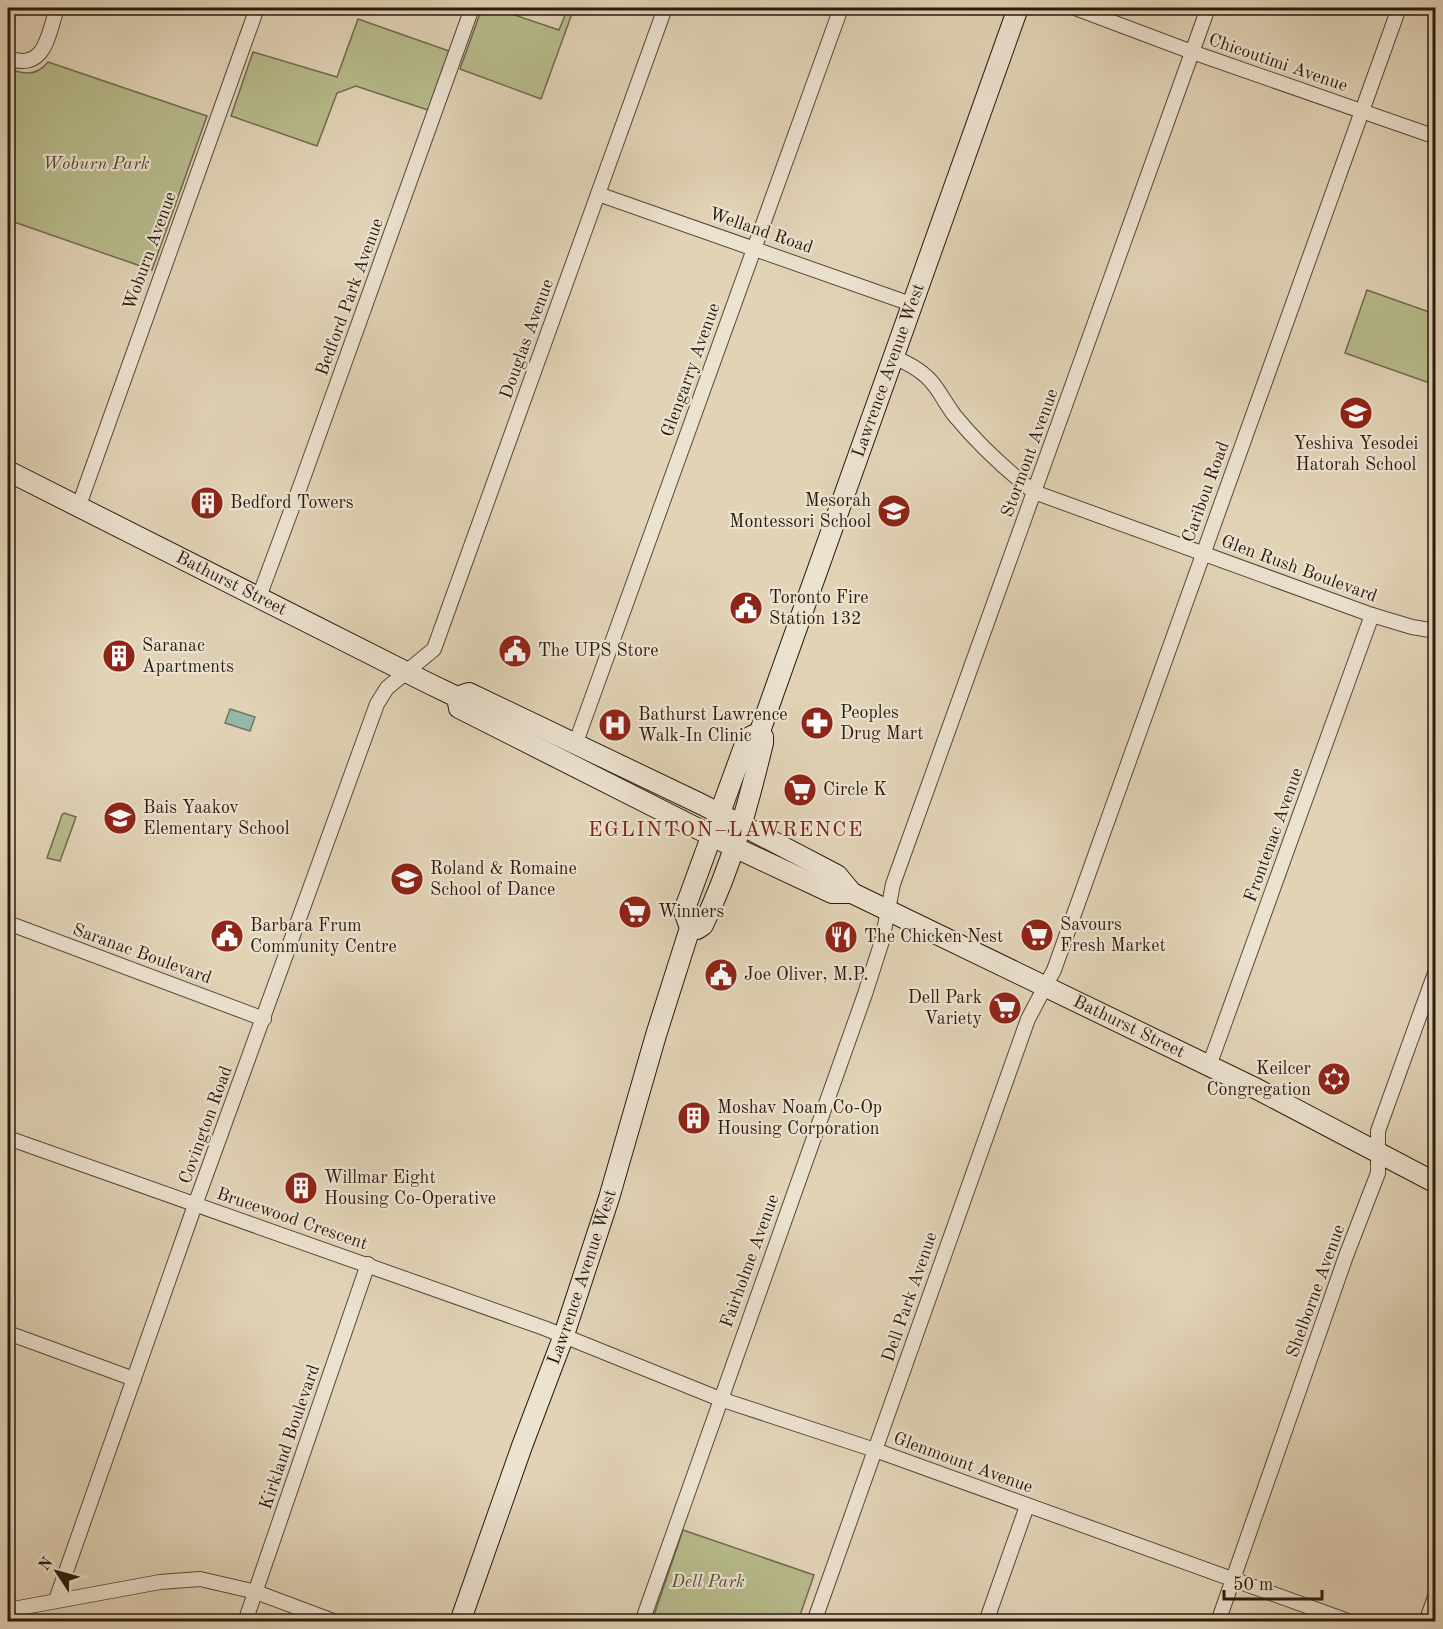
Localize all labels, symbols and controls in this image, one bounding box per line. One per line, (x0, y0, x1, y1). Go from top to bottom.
street label: Chicoutimi Avenue (1206, 31, 1350, 95)
park label: Woburn Park (43, 155, 150, 173)
street label: Woburn Avenue (120, 189, 180, 313)
street label: Welland Road (707, 205, 815, 257)
street label: Bedford Park Avenue (313, 216, 387, 378)
street label: Douglas Avenue (497, 277, 557, 401)
street label: Lawrence Avenue West (849, 281, 928, 460)
street label: Glengarry Avenue (658, 301, 724, 439)
street label: Stormont Avenue (998, 386, 1062, 520)
school or university icon: Yeshiva Yesodei Hatorah School (1338, 395, 1374, 431)
place label: Yeshiva Yesodei Hatorah School (1294, 435, 1419, 474)
street label: Caribou Road (1179, 439, 1233, 545)
building icon: Bedford Towers (189, 485, 225, 521)
place label: Mesorah Montessori School (729, 492, 871, 531)
school or university icon: Mesorah Montessori School (876, 493, 912, 529)
place label: Bedford Towers (230, 494, 354, 512)
street label: Glen Rush Boulevard (1219, 532, 1379, 606)
street label: Bathurst Street (173, 548, 289, 619)
place label: Toronto Fire Station 132 (769, 589, 869, 628)
public building icon: Toronto Fire Station 132 (728, 590, 764, 626)
public building icon: The UPS Store (497, 633, 533, 669)
place label: Saranac Apartments (142, 637, 234, 676)
building icon: Saranac Apartments (101, 638, 137, 674)
place label: The UPS Store (538, 642, 659, 660)
place label: Peoples Drug Mart (840, 704, 923, 743)
pharmacy icon: Peoples Drug Mart (799, 705, 835, 741)
place label: Bathurst Lawrence Walk-In Clinic (638, 706, 788, 745)
hospital icon: Bathurst Lawrence Walk-In Clinic (597, 707, 633, 743)
street label: Frontenac Avenue (1241, 765, 1307, 905)
supermarket icon: Circle K (782, 772, 818, 808)
place label: Circle K (823, 781, 887, 799)
place label: Bais Yaakov Elementary School (143, 799, 290, 838)
school or university icon: Bais Yaakov Elementary School (102, 800, 138, 836)
district label: EGLINTON–LAWRENCE (588, 820, 864, 841)
place label: Roland & Romaine School of Dance (430, 860, 577, 899)
school or university icon: Roland & Romaine School of Dance (389, 861, 425, 897)
supermarket icon: Winners (617, 894, 653, 930)
place label: Winners (658, 903, 724, 921)
place label: Savours Fresh Market (1060, 916, 1166, 955)
place label: Barbara Frum Community Centre (250, 917, 397, 956)
supermarket icon: Savours Fresh Market (1019, 917, 1055, 953)
public building icon: Barbara Frum Community Centre (209, 918, 245, 954)
restaurant icon: The Chicken Nest (823, 919, 859, 955)
street label: Saranac Boulevard (70, 920, 214, 988)
place label: The Chicken Nest (864, 928, 1003, 946)
public building icon: Joe Oliver, M.P. (703, 957, 739, 993)
place label: Joe Oliver, M.P. (744, 966, 868, 984)
place label: Dell Park Variety (908, 989, 982, 1028)
supermarket icon: Dell Park Variety (987, 990, 1023, 1026)
street label: Bathurst Street (1070, 992, 1187, 1062)
place label: Keilcer Congregation (1206, 1060, 1312, 1099)
synagogue icon: Keilcer Congregation (1316, 1061, 1352, 1097)
street label: Covington Road (176, 1064, 236, 1186)
place label: Moshav Noam Co-Op Housing Corporation (717, 1099, 882, 1138)
building icon: Moshav Noam Co-Op Housing Corporation (676, 1100, 712, 1136)
place label: Willmar Eight Housing Co-Operative (324, 1169, 496, 1208)
building icon: Willmar Eight Housing Co-Operative (283, 1170, 319, 1206)
street label: Brucewood Crescent (214, 1185, 370, 1253)
street label: Lawrence Avenue West (545, 1188, 620, 1367)
street label: Fairholme Avenue (718, 1192, 782, 1330)
street label: Shelborne Avenue (1284, 1222, 1348, 1360)
street label: Dell Park Avenue (879, 1230, 941, 1364)
street label: Kirkland Boulevard (257, 1362, 323, 1512)
street label: Glenmount Avenue (891, 1429, 1035, 1497)
north arrow (27, 1542, 87, 1602)
text: N (36, 1554, 57, 1574)
scale bar (1224, 1563, 1322, 1601)
park label: Dell Park (670, 1573, 745, 1591)
text: 50 m (1233, 1576, 1273, 1594)

